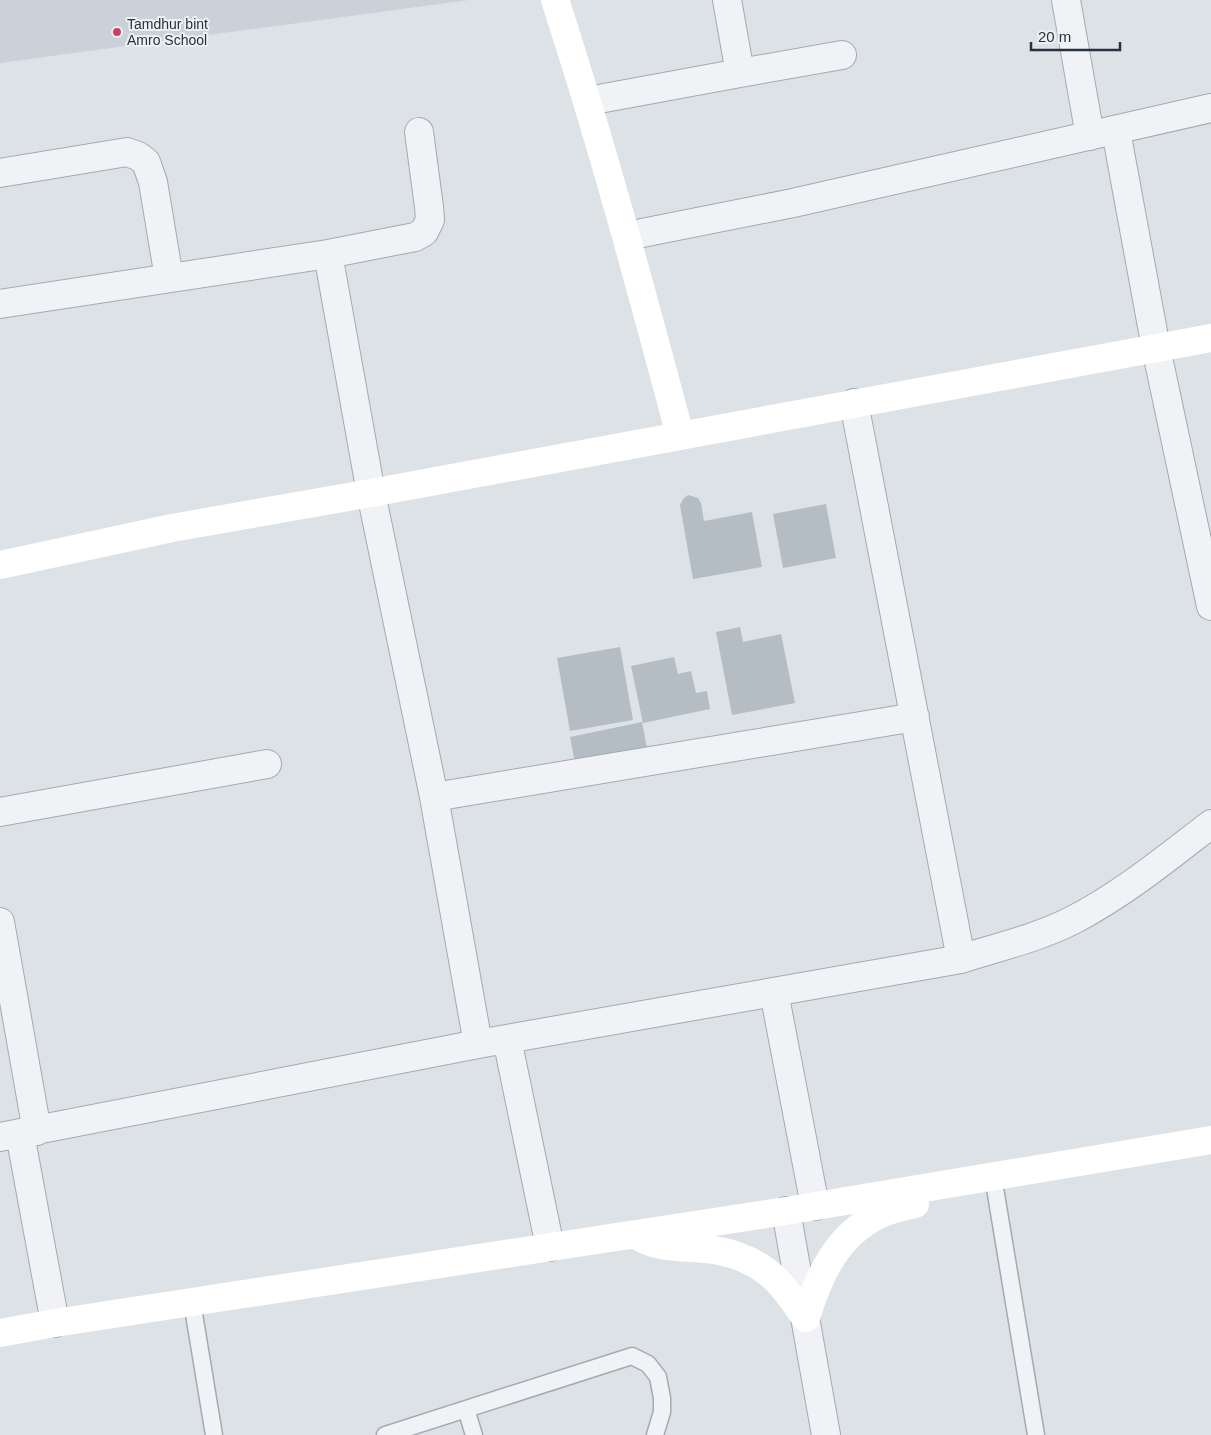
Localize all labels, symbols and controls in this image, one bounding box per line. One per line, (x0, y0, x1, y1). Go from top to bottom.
place label: Tamdhur bint Amro School (127, 16, 208, 48)
scale bar (1031, 20, 1120, 52)
marker: Tamdhur bint Amro School (111, 26, 123, 38)
text: 20 m (1038, 28, 1071, 45)

